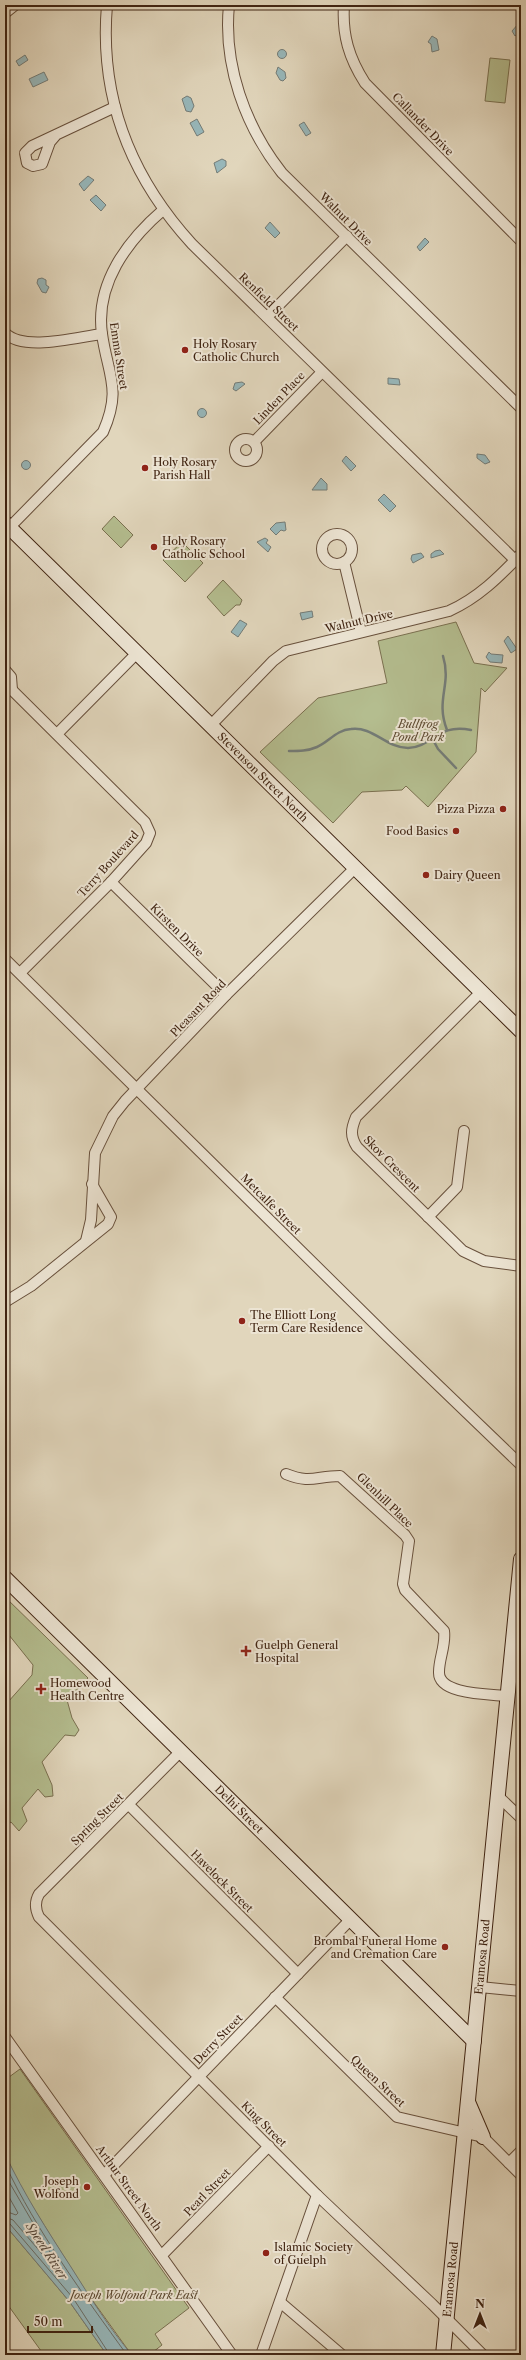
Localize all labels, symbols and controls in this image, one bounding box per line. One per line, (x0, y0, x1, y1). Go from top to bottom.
street label: Callander Drive (389, 90, 457, 158)
street label: Walnut Drive (316, 189, 375, 248)
street label: Renfield Street (236, 270, 302, 334)
street label: Emma Street (107, 321, 131, 391)
place label: Holy Rosary Catholic Church (193, 337, 280, 364)
marker: Holy Rosary Catholic Church (180, 345, 190, 355)
street label: Linden Place (250, 369, 308, 427)
place label: Holy Rosary Parish Hall (153, 455, 218, 482)
marker: Holy Rosary Parish Hall (140, 463, 150, 473)
place label: Holy Rosary Catholic School (162, 534, 246, 561)
marker: Holy Rosary Catholic School (149, 542, 159, 552)
street label: Walnut Drive (323, 606, 394, 636)
park label: Bullfrog Pond Park (391, 717, 444, 744)
street label: Stevenson Street North (215, 729, 311, 825)
place label: Pizza Pizza (437, 802, 495, 816)
marker: Pizza Pizza (498, 804, 508, 814)
place label: Food Basics (386, 824, 448, 838)
marker: Food Basics (451, 826, 461, 836)
street label: Terry Boulevard (75, 828, 142, 900)
place label: Dairy Queen (434, 868, 501, 882)
marker: Dairy Queen (421, 870, 431, 880)
street label: Kirsten Drive (147, 900, 207, 960)
street label: Pleasant Road (167, 976, 229, 1039)
street label: Skov Crescent (361, 1133, 423, 1195)
street label: Metcalfe Street (238, 1171, 304, 1237)
place label: The Elliott Long Term Care Residence (250, 1308, 363, 1335)
marker: The Elliott Long Term Care Residence (237, 1316, 247, 1326)
street label: Glenhill Place (354, 1470, 416, 1530)
place label: Guelph General Hospital (255, 1638, 339, 1665)
marker: Guelph General Hospital (240, 1645, 252, 1657)
place label: Homewood Health Centre (50, 1676, 124, 1703)
marker: Homewood Health Centre (35, 1683, 47, 1695)
street label: Delhi Street (212, 1782, 266, 1836)
street label: Spring Street (68, 1790, 126, 1848)
street label: Havelock Street (188, 1847, 256, 1915)
street label: Eramosa Road (471, 1918, 493, 1995)
place label: Brombal Funeral Home and Cremation Care (313, 1934, 437, 1961)
marker: Brombal Funeral Home and Cremation Care (440, 1942, 450, 1952)
street label: Derry Street (191, 2011, 245, 2067)
street label: Queen Street (348, 2052, 408, 2110)
street label: King Street (238, 2098, 290, 2150)
street label: Arthur Street North (93, 2142, 165, 2234)
street label: Pearl Street (181, 2165, 233, 2219)
place label: Joseph Wolfond (33, 2174, 79, 2201)
marker: Joseph Wolfond (82, 2182, 92, 2192)
water label: Speed River (22, 2219, 72, 2284)
place label: Islamic Society of Guelph (274, 2240, 354, 2267)
street label: Eramosa Road (440, 2241, 461, 2318)
marker: Islamic Society of Guelph (261, 2248, 271, 2258)
park label: Joseph Wolfond Park East (67, 2288, 199, 2302)
north arrow (460, 2294, 500, 2334)
text: N (475, 2297, 485, 2311)
scale bar (28, 2308, 92, 2334)
text: 50 m (34, 2314, 63, 2329)

